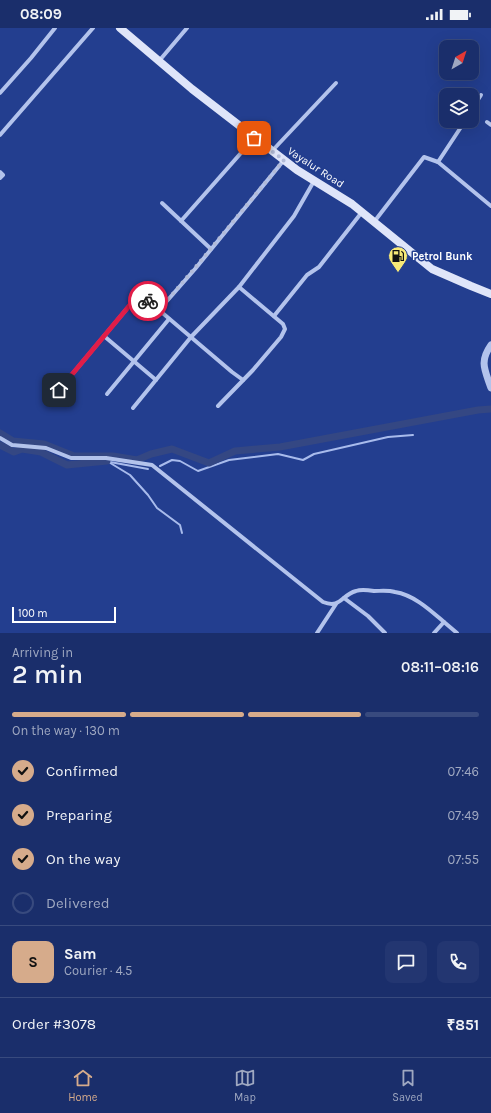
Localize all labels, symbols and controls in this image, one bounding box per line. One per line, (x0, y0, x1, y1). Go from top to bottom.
text: 08:09 (20, 5, 62, 23)
north arrow (439, 40, 479, 80)
map controls (439, 40, 479, 128)
button: layers (439, 88, 479, 128)
pin (237, 121, 271, 155)
icon: bag (243, 127, 265, 149)
street label: Vayalur Road (285, 144, 346, 190)
fuel station icon: Petrol Bunk (387, 245, 409, 273)
place label: Petrol Bunk (412, 250, 473, 263)
courier (128, 281, 168, 321)
icon: bike (137, 290, 159, 312)
pin (42, 373, 76, 407)
icon: home (48, 379, 70, 401)
scale bar (12, 605, 116, 624)
text: 100 m (18, 607, 48, 620)
text: Arriving in (12, 645, 73, 660)
text: 08:11–08:16 (401, 658, 479, 676)
text: 2 min (12, 659, 83, 690)
text: On the way · 130 m (12, 723, 120, 738)
icon: check (12, 760, 34, 782)
text: Confirmed (46, 762, 118, 780)
text: 07:46 (447, 764, 479, 779)
icon: check (12, 804, 34, 826)
text: Preparing (46, 806, 112, 824)
text: 07:49 (447, 808, 479, 823)
icon: check (12, 848, 34, 870)
text: On the way (46, 850, 120, 868)
text: 07:55 (448, 852, 479, 867)
text: Delivered (46, 894, 110, 912)
button: chat (385, 941, 427, 983)
button: phone (437, 941, 479, 983)
text: Sam (64, 945, 97, 963)
text: S (28, 953, 38, 971)
text: Courier · 4.5 (64, 963, 132, 978)
text: Order #3078 (12, 1015, 96, 1033)
text: ₹851 (447, 1016, 479, 1034)
tab: Home (68, 1067, 98, 1104)
tab: Map (234, 1067, 256, 1104)
tab: Saved (392, 1067, 423, 1104)

